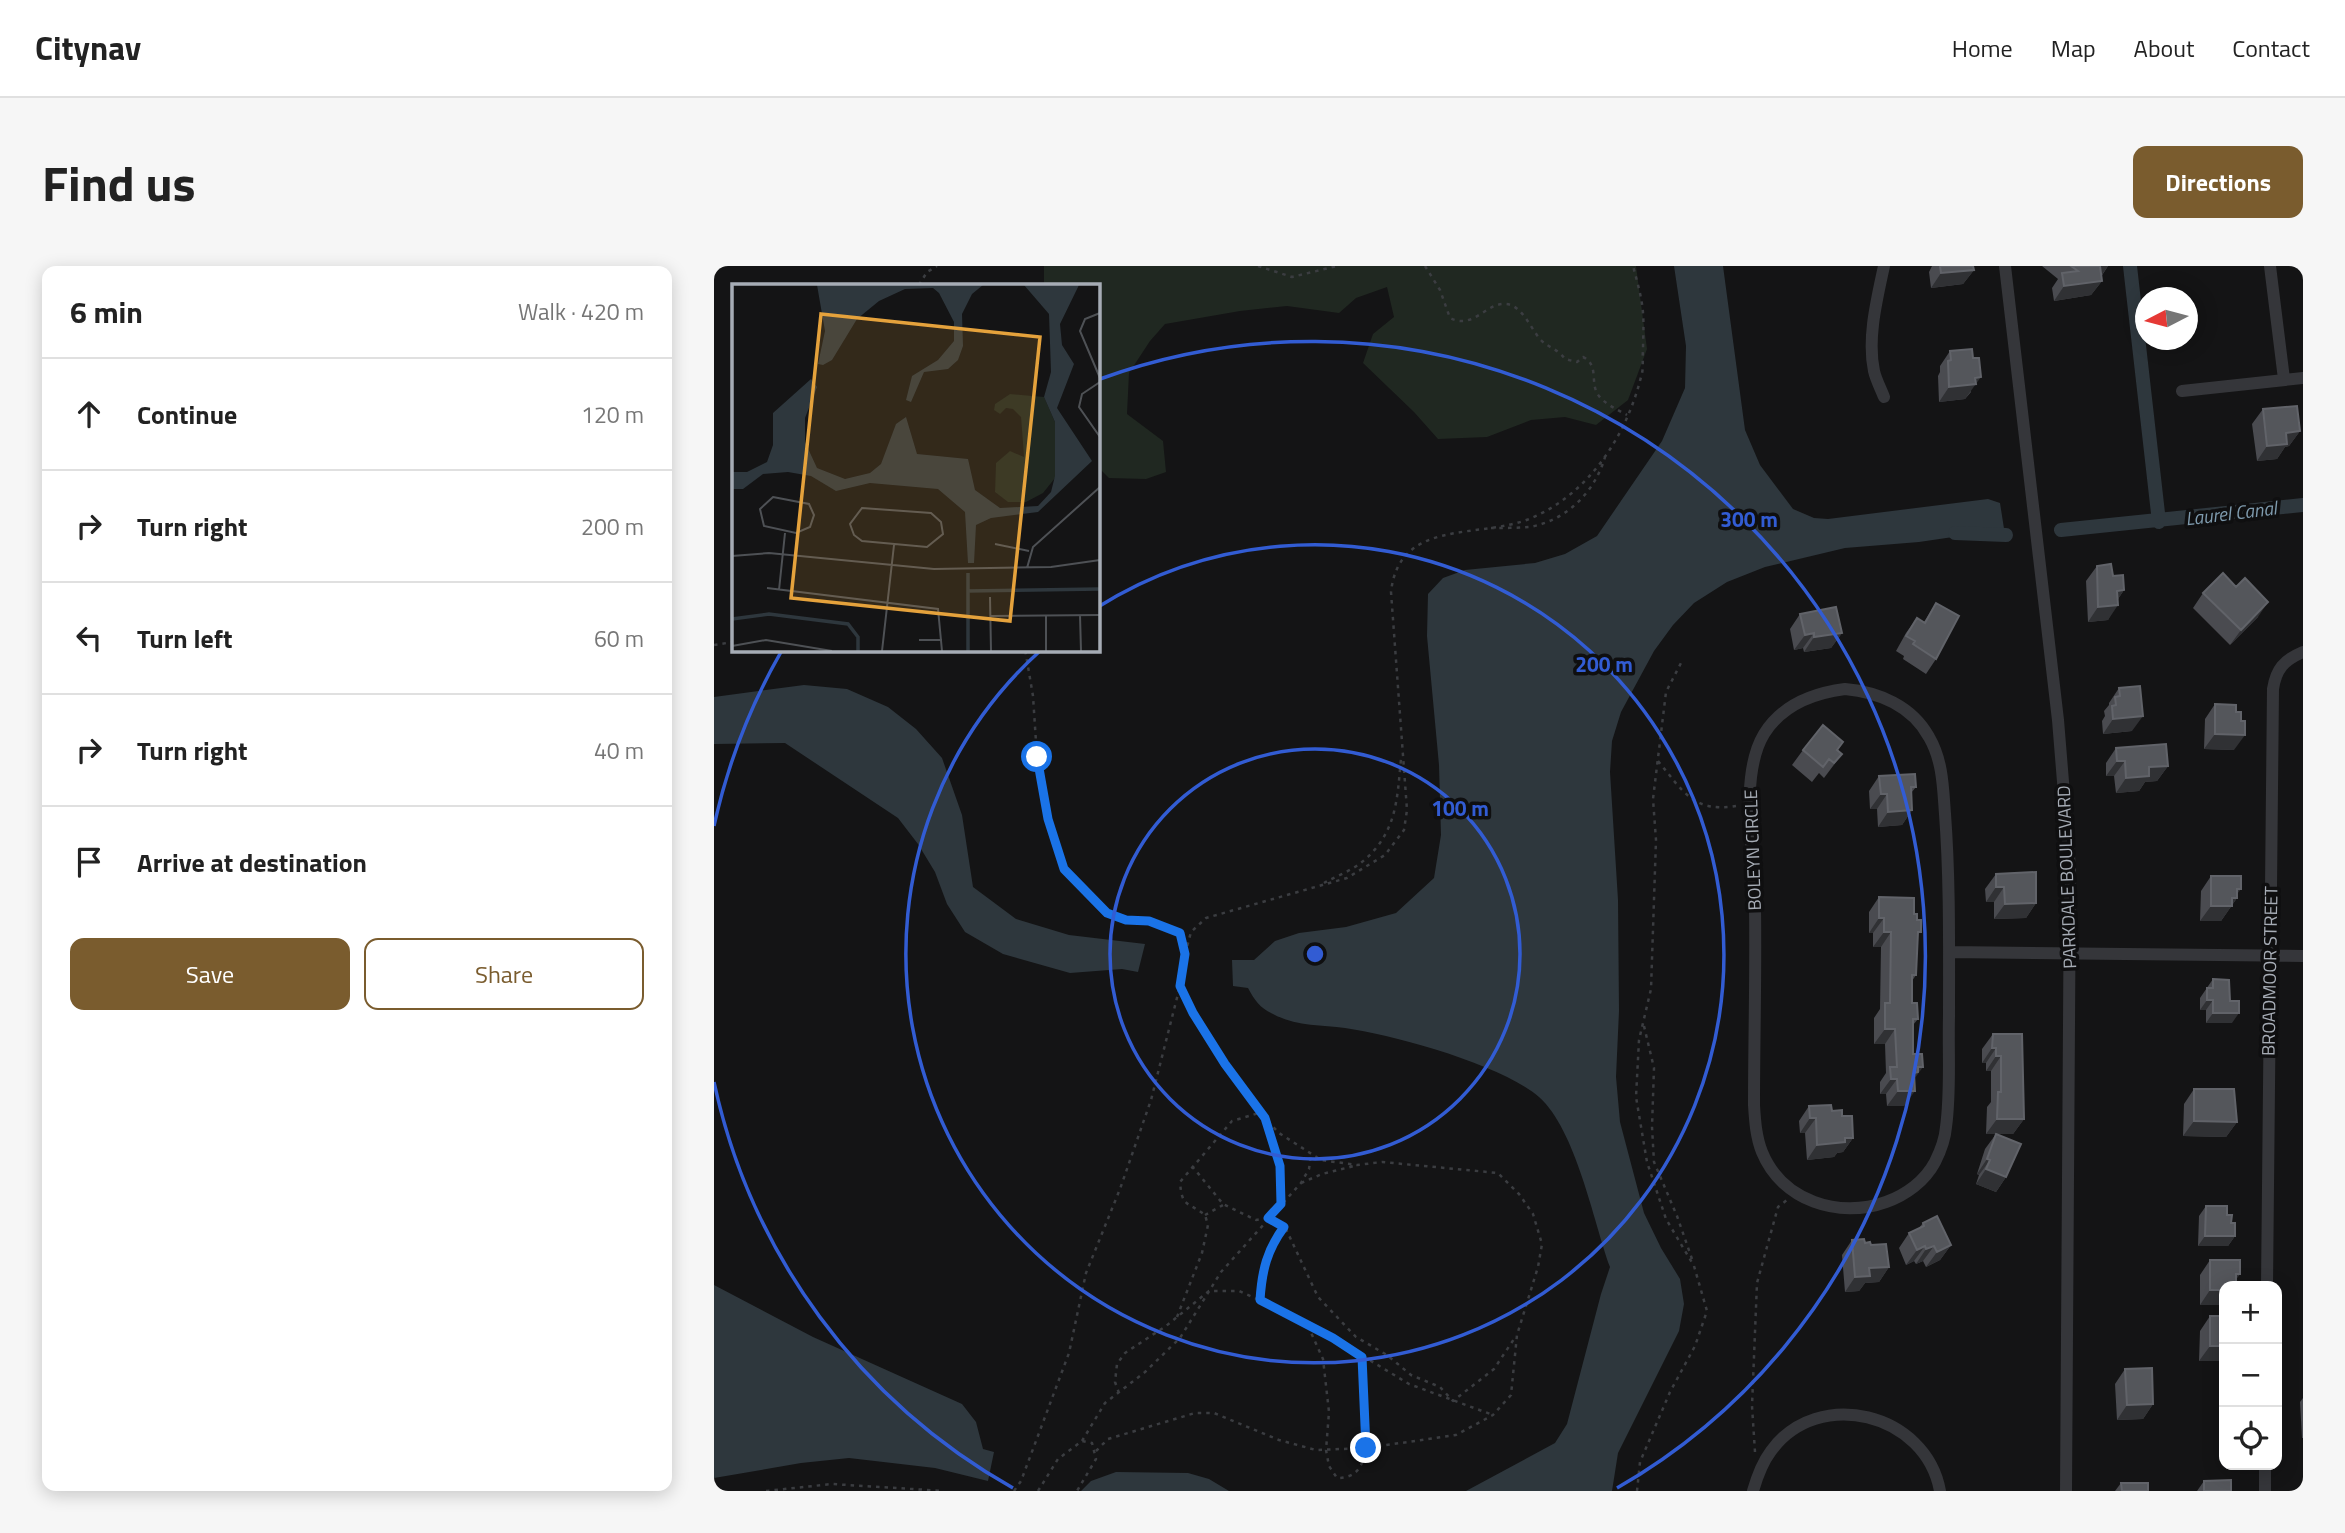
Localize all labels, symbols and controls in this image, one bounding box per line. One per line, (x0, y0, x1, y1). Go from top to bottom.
text: Citynav (35, 23, 141, 73)
text: Home (1952, 30, 2013, 66)
text: Map (2051, 30, 2096, 66)
text: About (2134, 30, 2194, 66)
text: Contact (2232, 30, 2310, 66)
text: Find us (42, 145, 196, 220)
button: Directions (2133, 146, 2303, 218)
inset map (732, 284, 1099, 651)
north arrow (2135, 287, 2198, 350)
text: 6 min (70, 289, 143, 335)
text: Walk · 420 m (518, 294, 644, 329)
icon: ahead (70, 395, 108, 433)
text: Continue (137, 395, 237, 434)
text: 120 m (581, 397, 644, 432)
water label: Laurel Canal (2184, 492, 2280, 532)
text: 300 m (1720, 503, 1778, 535)
icon: right (70, 507, 108, 545)
text: Turn right (137, 507, 248, 546)
text: 200 m (581, 509, 644, 544)
icon: left (70, 619, 108, 657)
text: Turn left (137, 619, 232, 658)
text: 60 m (594, 621, 644, 656)
text: 200 m (1575, 648, 1633, 680)
icon: right (70, 731, 108, 769)
text: Turn right (137, 731, 248, 770)
text: 40 m (594, 733, 644, 768)
route start (1021, 741, 1052, 772)
street label: PARKDALE BOULEVARD (2050, 785, 2083, 969)
street label: BOLEYN CIRCLE (1737, 789, 1768, 911)
text: 100 m (1431, 792, 1489, 824)
icon: arrive (70, 843, 108, 881)
text: Arrive at destination (137, 843, 367, 882)
street label: BROADMOOR STREET (2255, 885, 2284, 1056)
button: Save (70, 938, 350, 1010)
button: Share (364, 938, 644, 1010)
centre of rings (1303, 942, 1327, 966)
map controls (2219, 1281, 2282, 1470)
button: + (2219, 1281, 2282, 1344)
button: − (2219, 1344, 2282, 1407)
button: locate (2219, 1407, 2282, 1470)
route end (1350, 1432, 1381, 1463)

